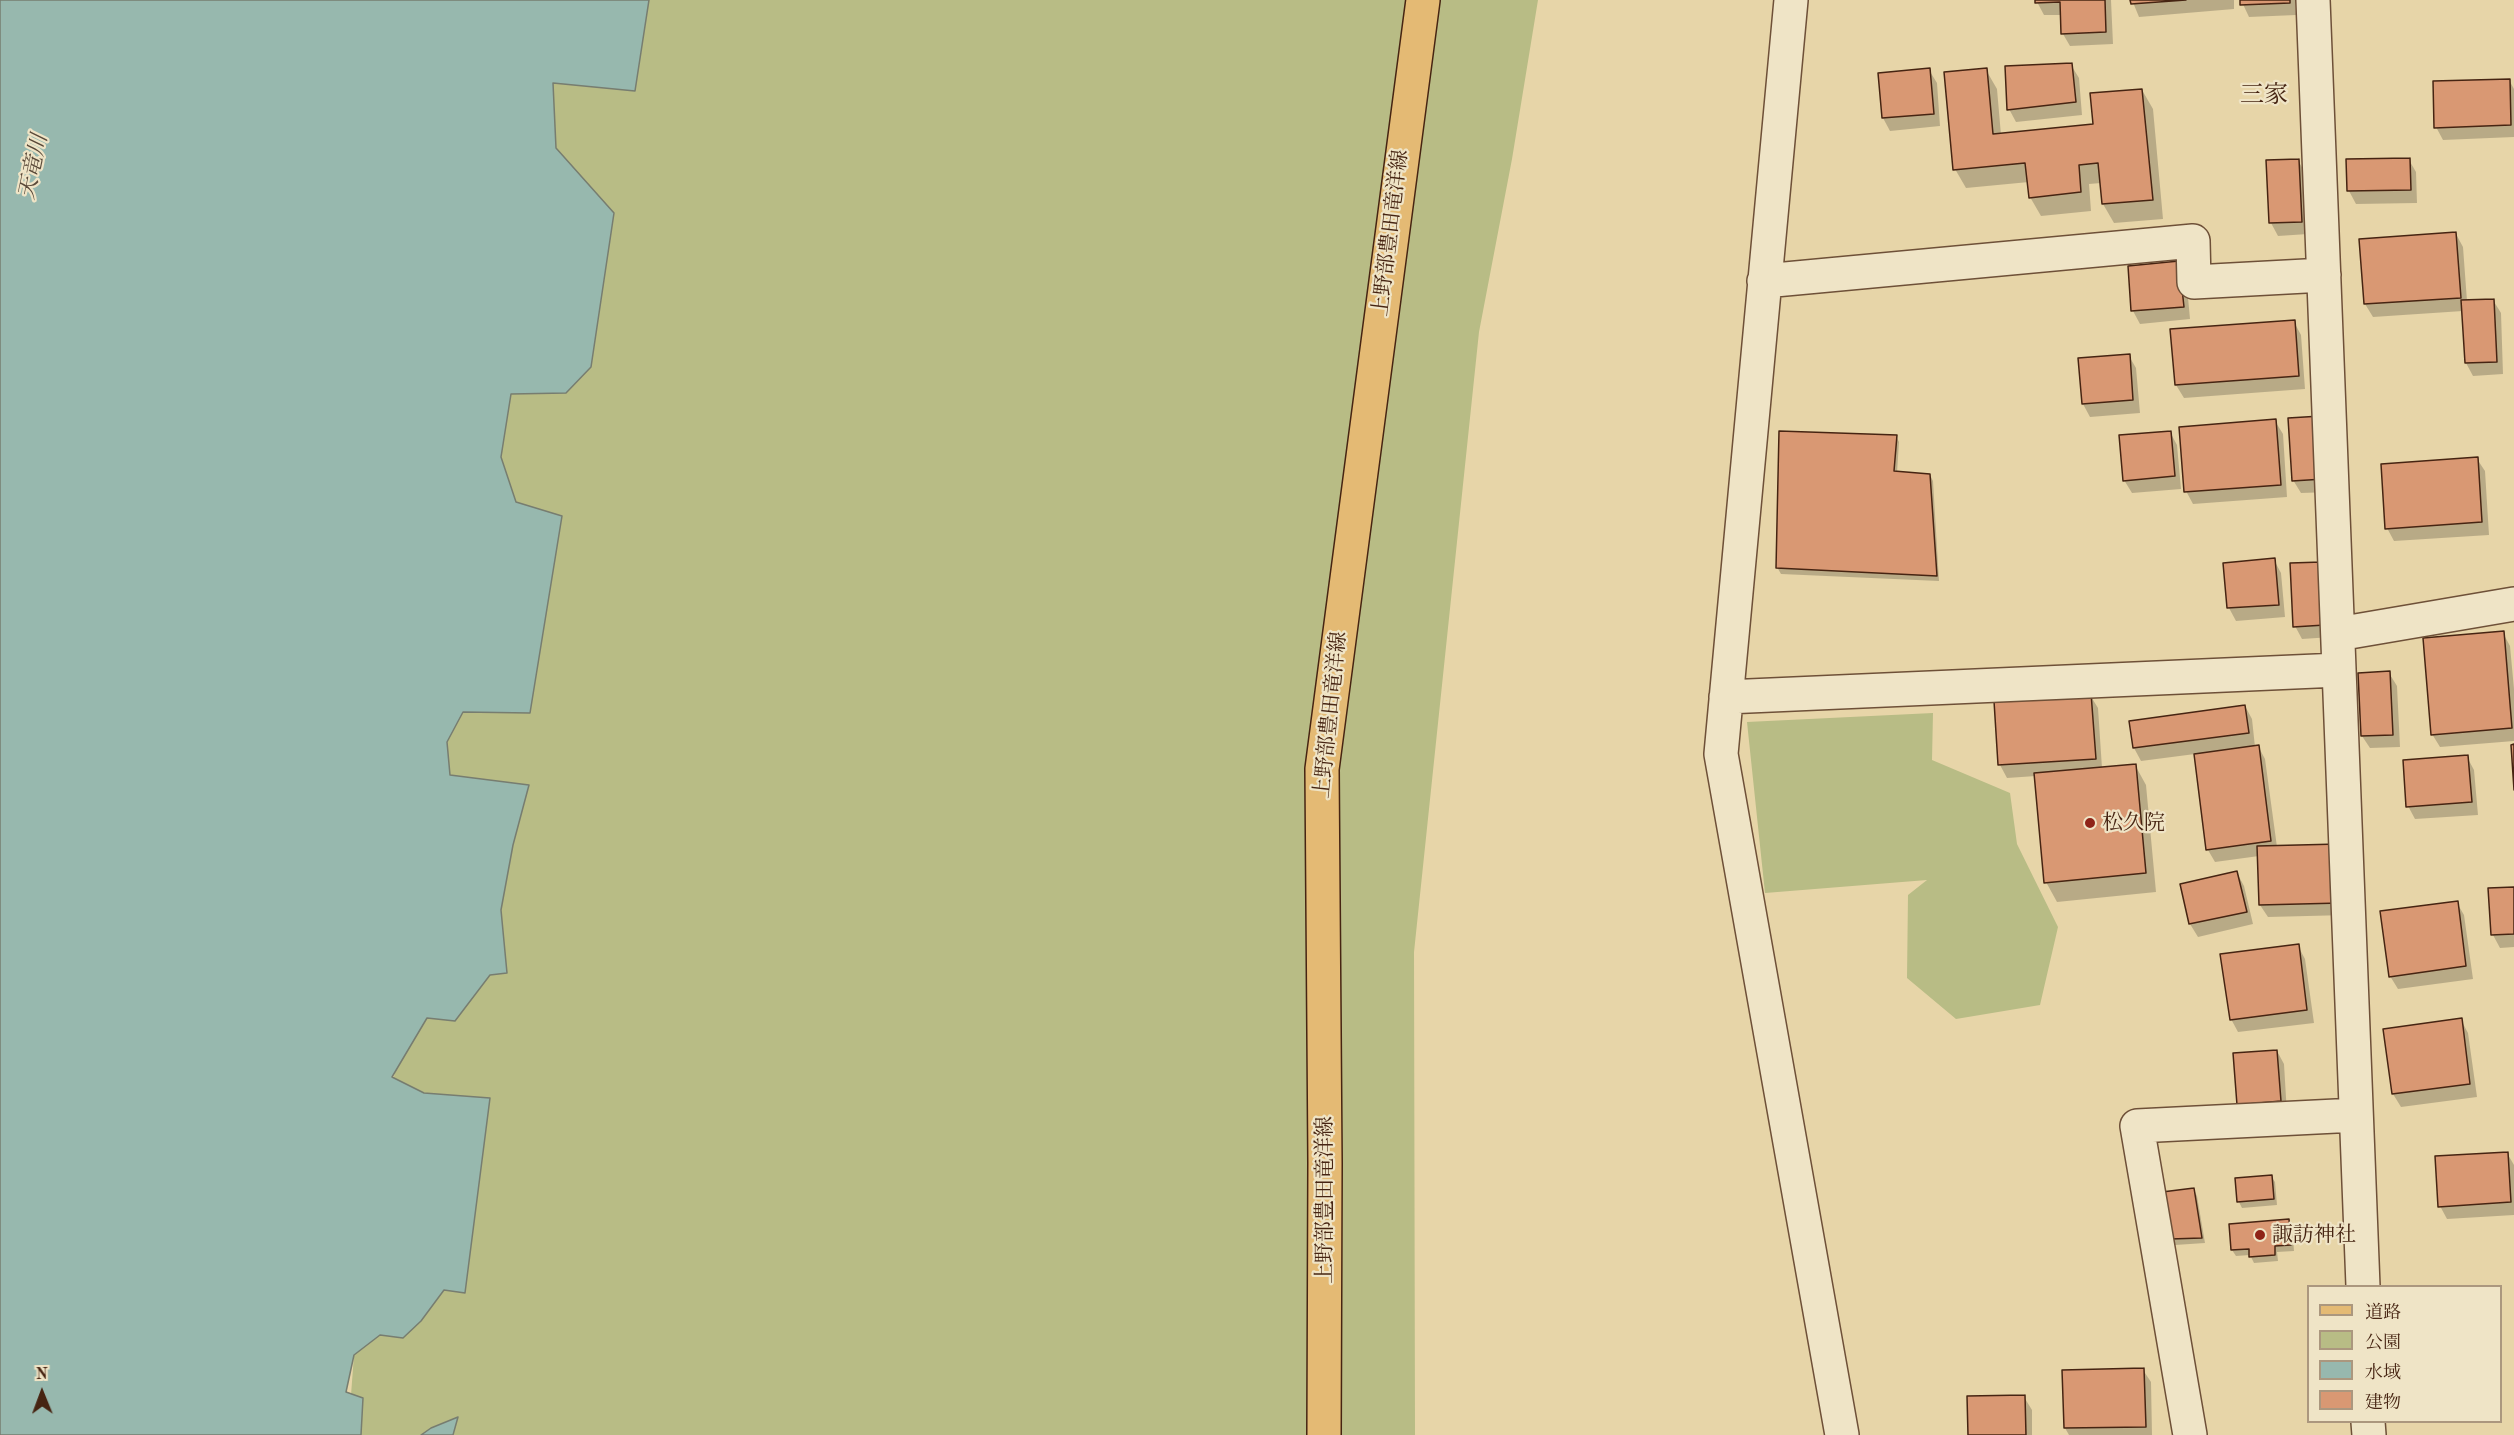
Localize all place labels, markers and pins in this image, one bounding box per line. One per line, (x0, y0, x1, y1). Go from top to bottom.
place label: 松久院 (2102, 810, 2165, 836)
marker: 松久院 (2083, 816, 2097, 830)
place label: 諏訪神社 (2272, 1222, 2356, 1248)
marker: 諏訪神社 (2253, 1228, 2267, 1242)

